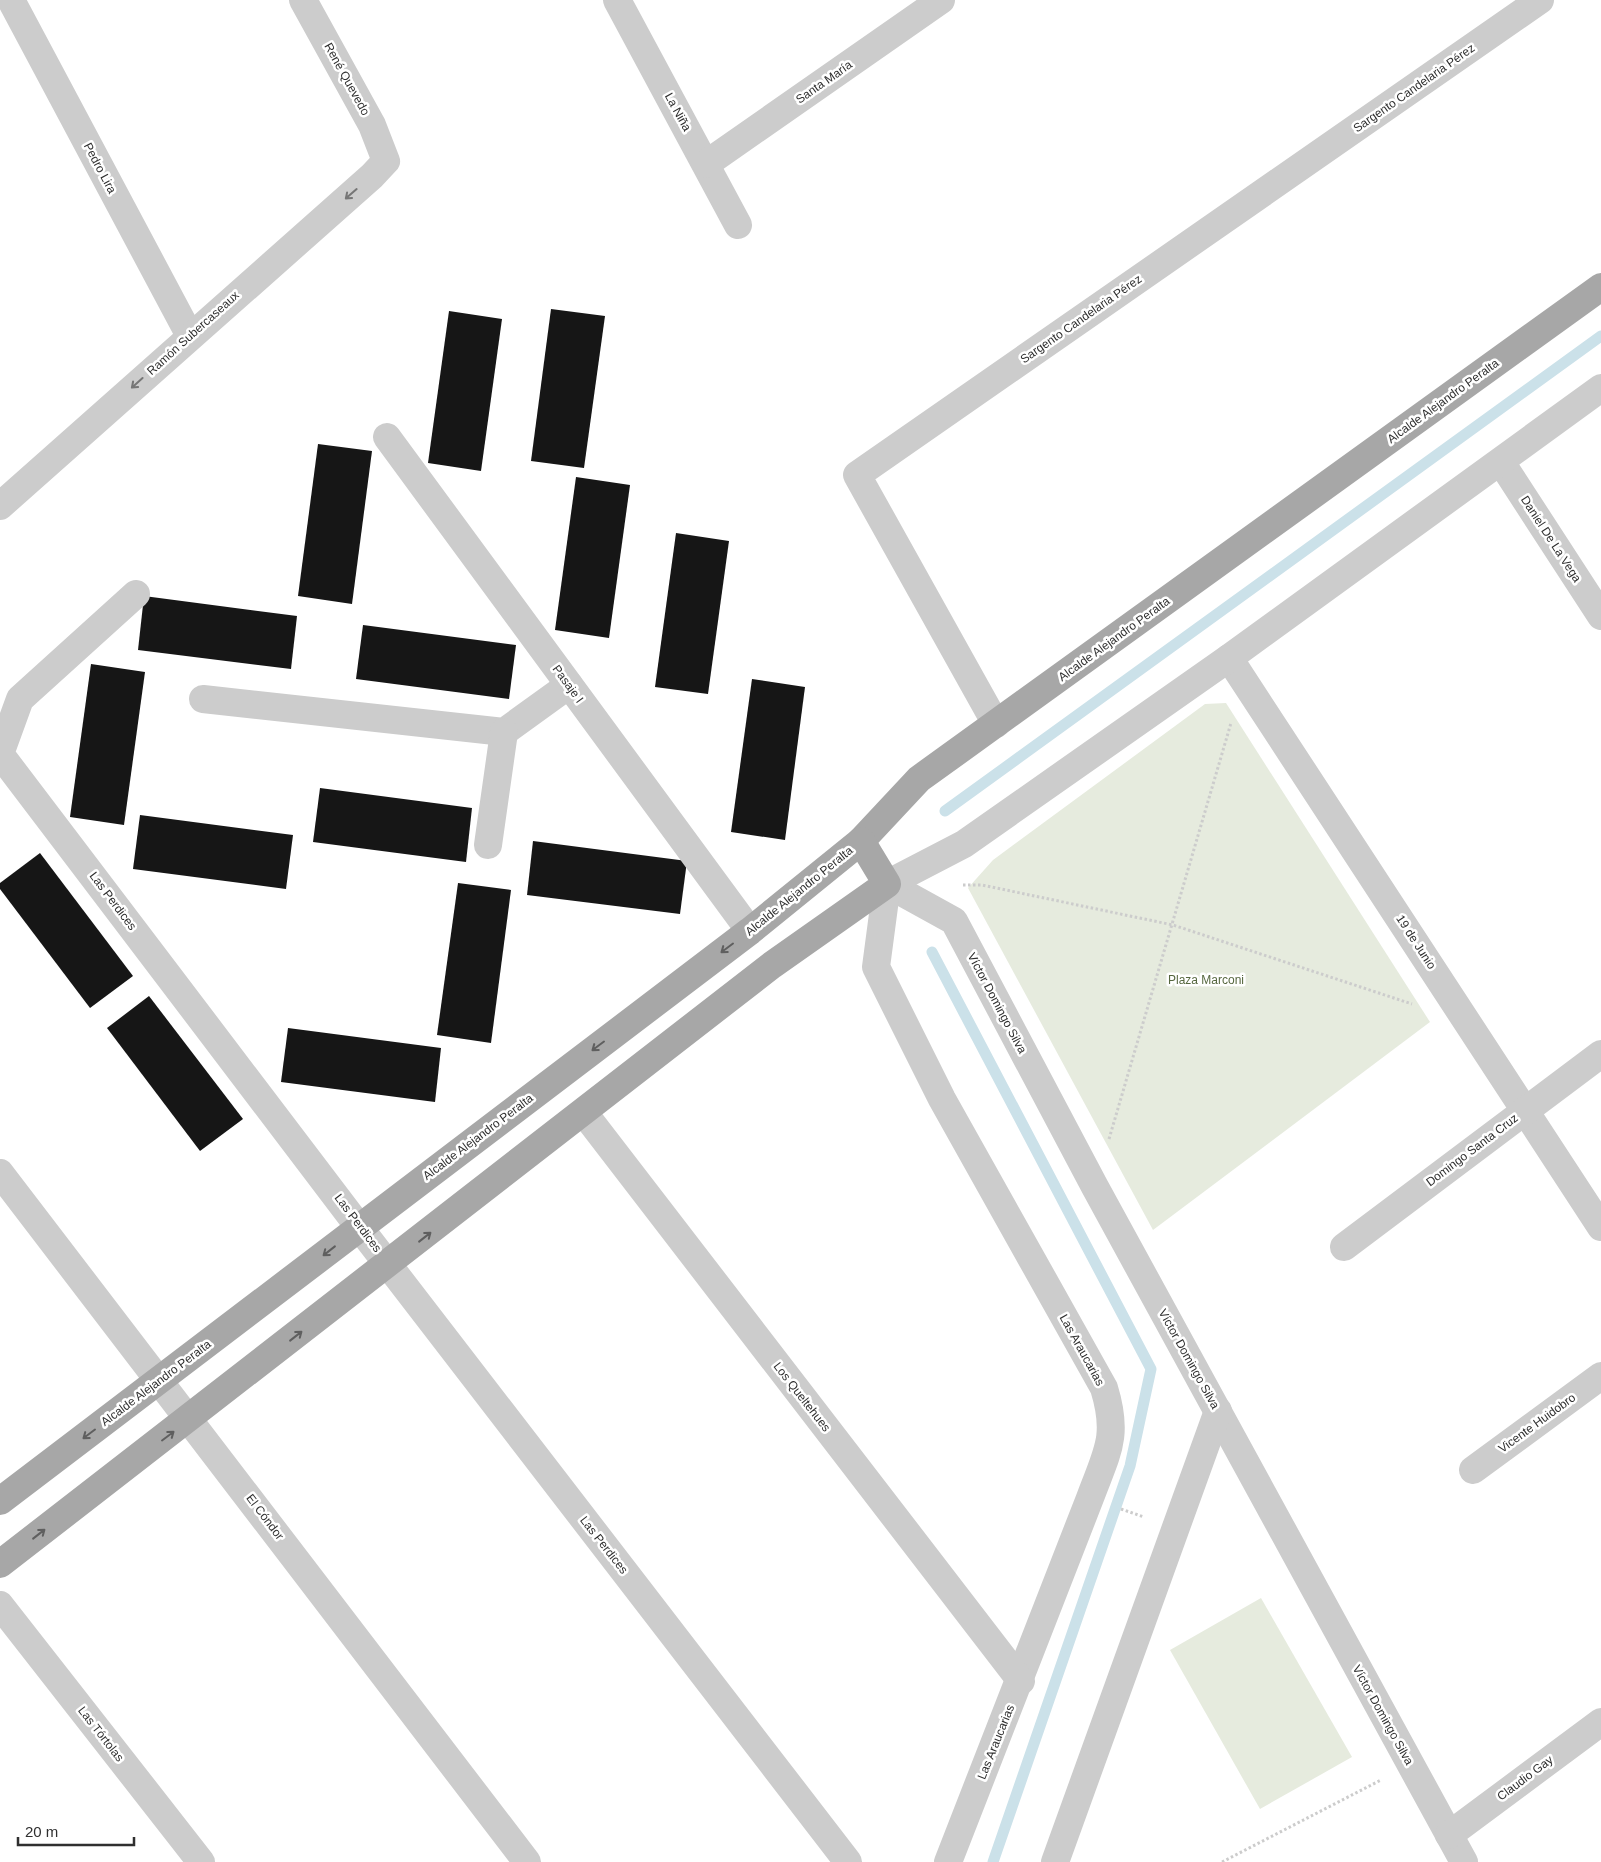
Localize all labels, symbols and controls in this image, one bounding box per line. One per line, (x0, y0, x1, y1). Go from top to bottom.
street label: René Quevedo (321, 40, 373, 118)
street label: Sargento Candelaria Pérez (1351, 41, 1477, 135)
street label: Santa María (793, 57, 855, 106)
street label: La Niña (662, 91, 694, 134)
street label: Pedro Lira (81, 140, 119, 196)
one-way arrow (345, 189, 358, 200)
street label: Sargento Candelaria Pérez (1018, 272, 1144, 366)
street label: Ramón Subercaseaux (144, 288, 242, 378)
street label: Alcalde Alejandro Peralta (1385, 356, 1502, 446)
one-way arrow (131, 377, 144, 389)
street label: Daniel De La Vega (1518, 493, 1584, 585)
street label: Alcalde Alejandro Peralta (1056, 594, 1173, 684)
street label: Pasaje I (550, 662, 586, 706)
street label: Alcalde Alejandro Peralta (742, 843, 856, 939)
street label: Las Perdices (87, 869, 139, 933)
street label: 19 de Junio (1393, 912, 1439, 972)
one-way arrow (720, 943, 734, 953)
street label: Víctor Domingo Silva (965, 950, 1030, 1056)
park label: Plaza Marconi (1168, 973, 1244, 987)
one-way arrow (592, 1041, 605, 1052)
street label: Alcalde Alejandro Peralta (420, 1091, 536, 1183)
street label: Domingo Santa Cruz (1423, 1111, 1521, 1189)
street label: Las Perdices (332, 1191, 384, 1255)
one-way arrow (418, 1231, 431, 1242)
one-way arrow (323, 1245, 336, 1256)
street label: Víctor Domingo Silva (1156, 1307, 1222, 1412)
street label: Las Araucarias (1057, 1312, 1107, 1388)
one-way arrow (289, 1331, 302, 1342)
street label: Alcalde Alejandro Peralta (98, 1337, 214, 1429)
street label: Los Queltehues (771, 1360, 833, 1434)
street label: Vicente Huidobro (1496, 1390, 1579, 1456)
one-way arrow (83, 1429, 96, 1440)
one-way arrow (161, 1430, 174, 1441)
street label: El Cóndor (243, 1491, 287, 1543)
street label: Las Perdices (577, 1513, 631, 1577)
one-way arrow (32, 1529, 45, 1540)
street label: Víctor Domingo Silva (1350, 1663, 1416, 1768)
street label: Las Araucarias (975, 1703, 1017, 1781)
street label: Las Tórtolas (75, 1704, 127, 1764)
street label: Claudio Gay (1494, 1753, 1556, 1803)
scale bar (18, 1814, 134, 1846)
text: 20 m (25, 1823, 58, 1840)

